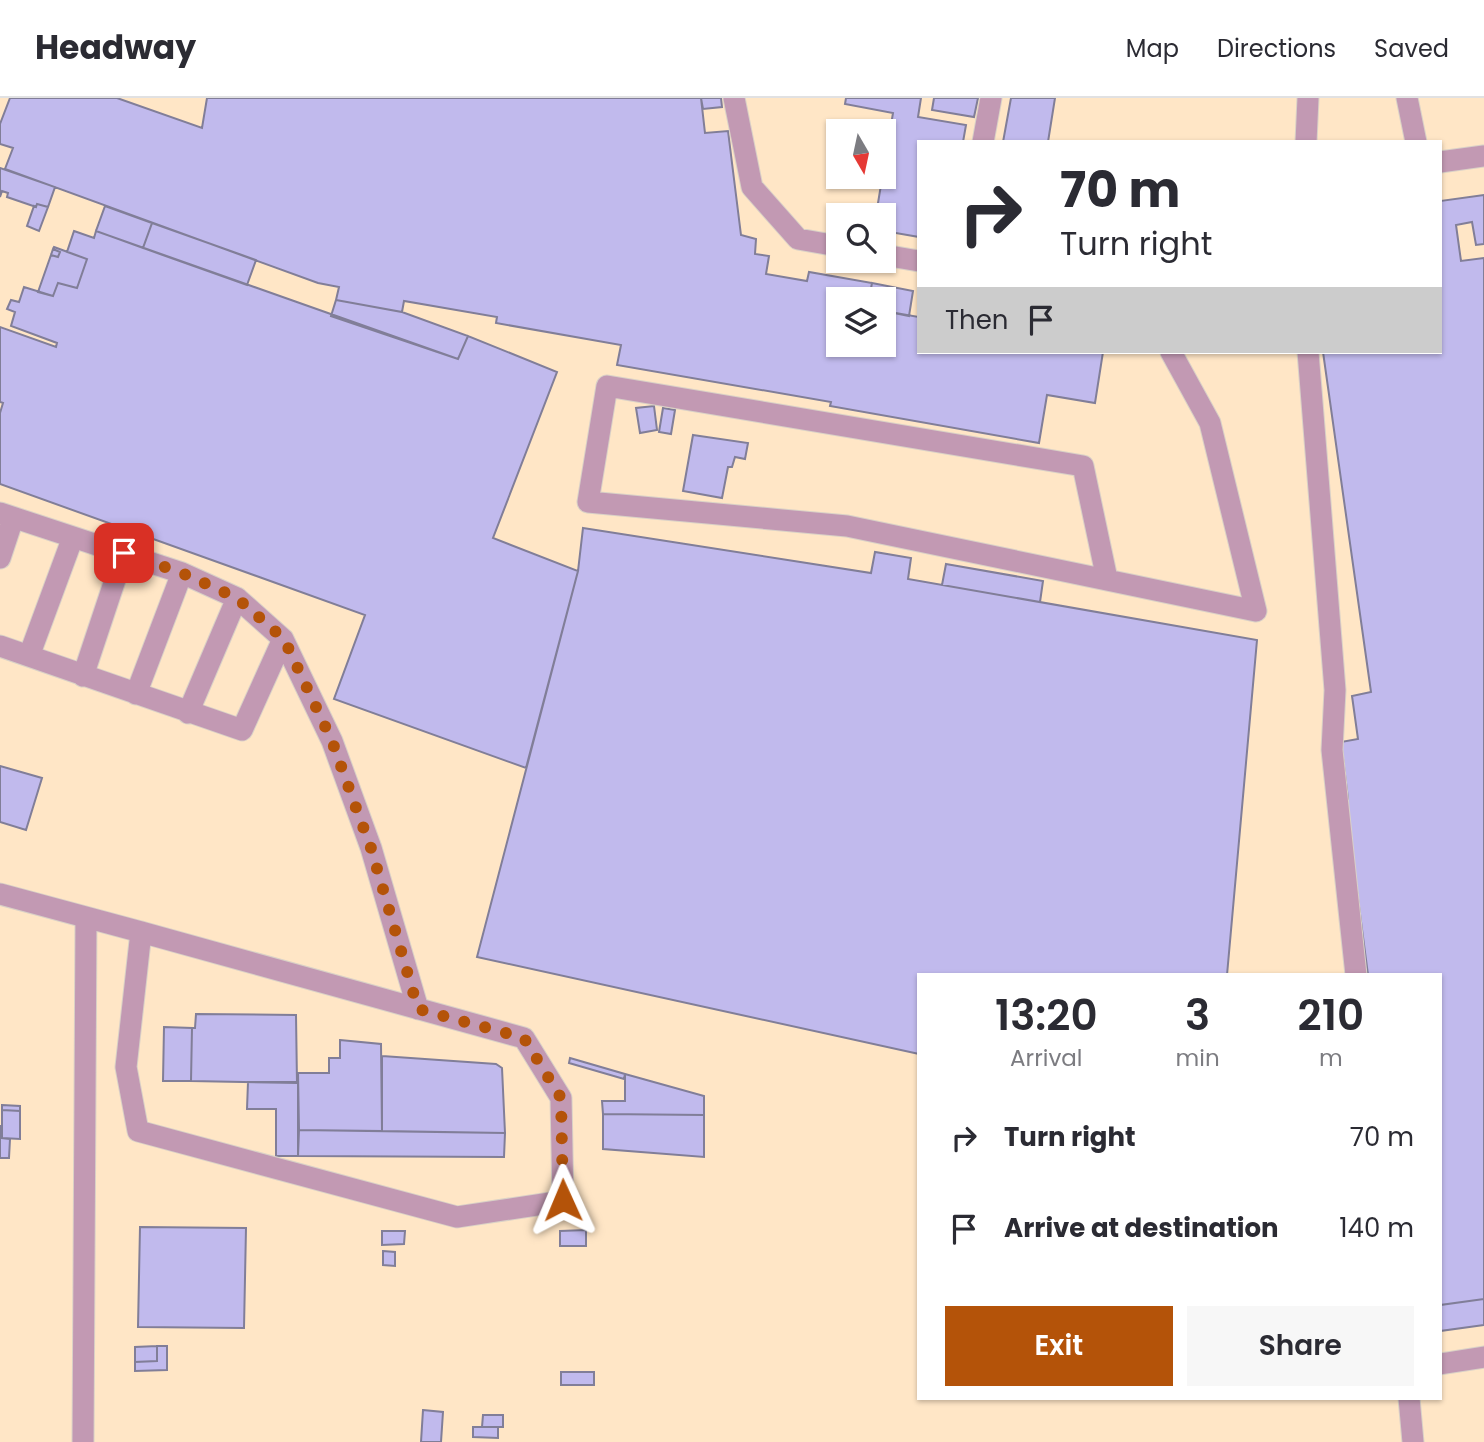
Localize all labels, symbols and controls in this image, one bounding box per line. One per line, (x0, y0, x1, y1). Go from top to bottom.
text: Headway (35, 24, 196, 71)
text: Map (1126, 32, 1179, 65)
text: Directions (1217, 32, 1336, 65)
text: Saved (1374, 32, 1449, 65)
north arrow (826, 119, 896, 189)
map controls (826, 119, 896, 357)
text: 70 m (1060, 156, 1180, 224)
icon: right (945, 168, 1036, 259)
button: search (826, 203, 896, 273)
text: Turn right (1060, 221, 1212, 266)
button: layers (826, 287, 896, 357)
icon: arrive (1022, 301, 1060, 339)
text: Then (945, 302, 1008, 338)
pin (94, 523, 154, 583)
icon: arrive (105, 534, 143, 572)
text: 13:20 (995, 986, 1098, 1045)
text: 3 (1185, 986, 1210, 1045)
text: 210 (1298, 986, 1364, 1045)
text: Arrival (1010, 1042, 1083, 1074)
text: min (1176, 1042, 1220, 1074)
text: m (1319, 1042, 1343, 1074)
icon: right (945, 1119, 983, 1157)
text: Turn right (1004, 1119, 1136, 1155)
text: 70 m (1350, 1119, 1414, 1155)
position arrow (526, 1163, 600, 1237)
icon: arrive (945, 1210, 983, 1248)
text: Arrive at destination (1004, 1210, 1279, 1246)
text: 140 m (1339, 1210, 1414, 1246)
button: Exit (945, 1306, 1173, 1386)
button: Share (1187, 1306, 1414, 1386)

